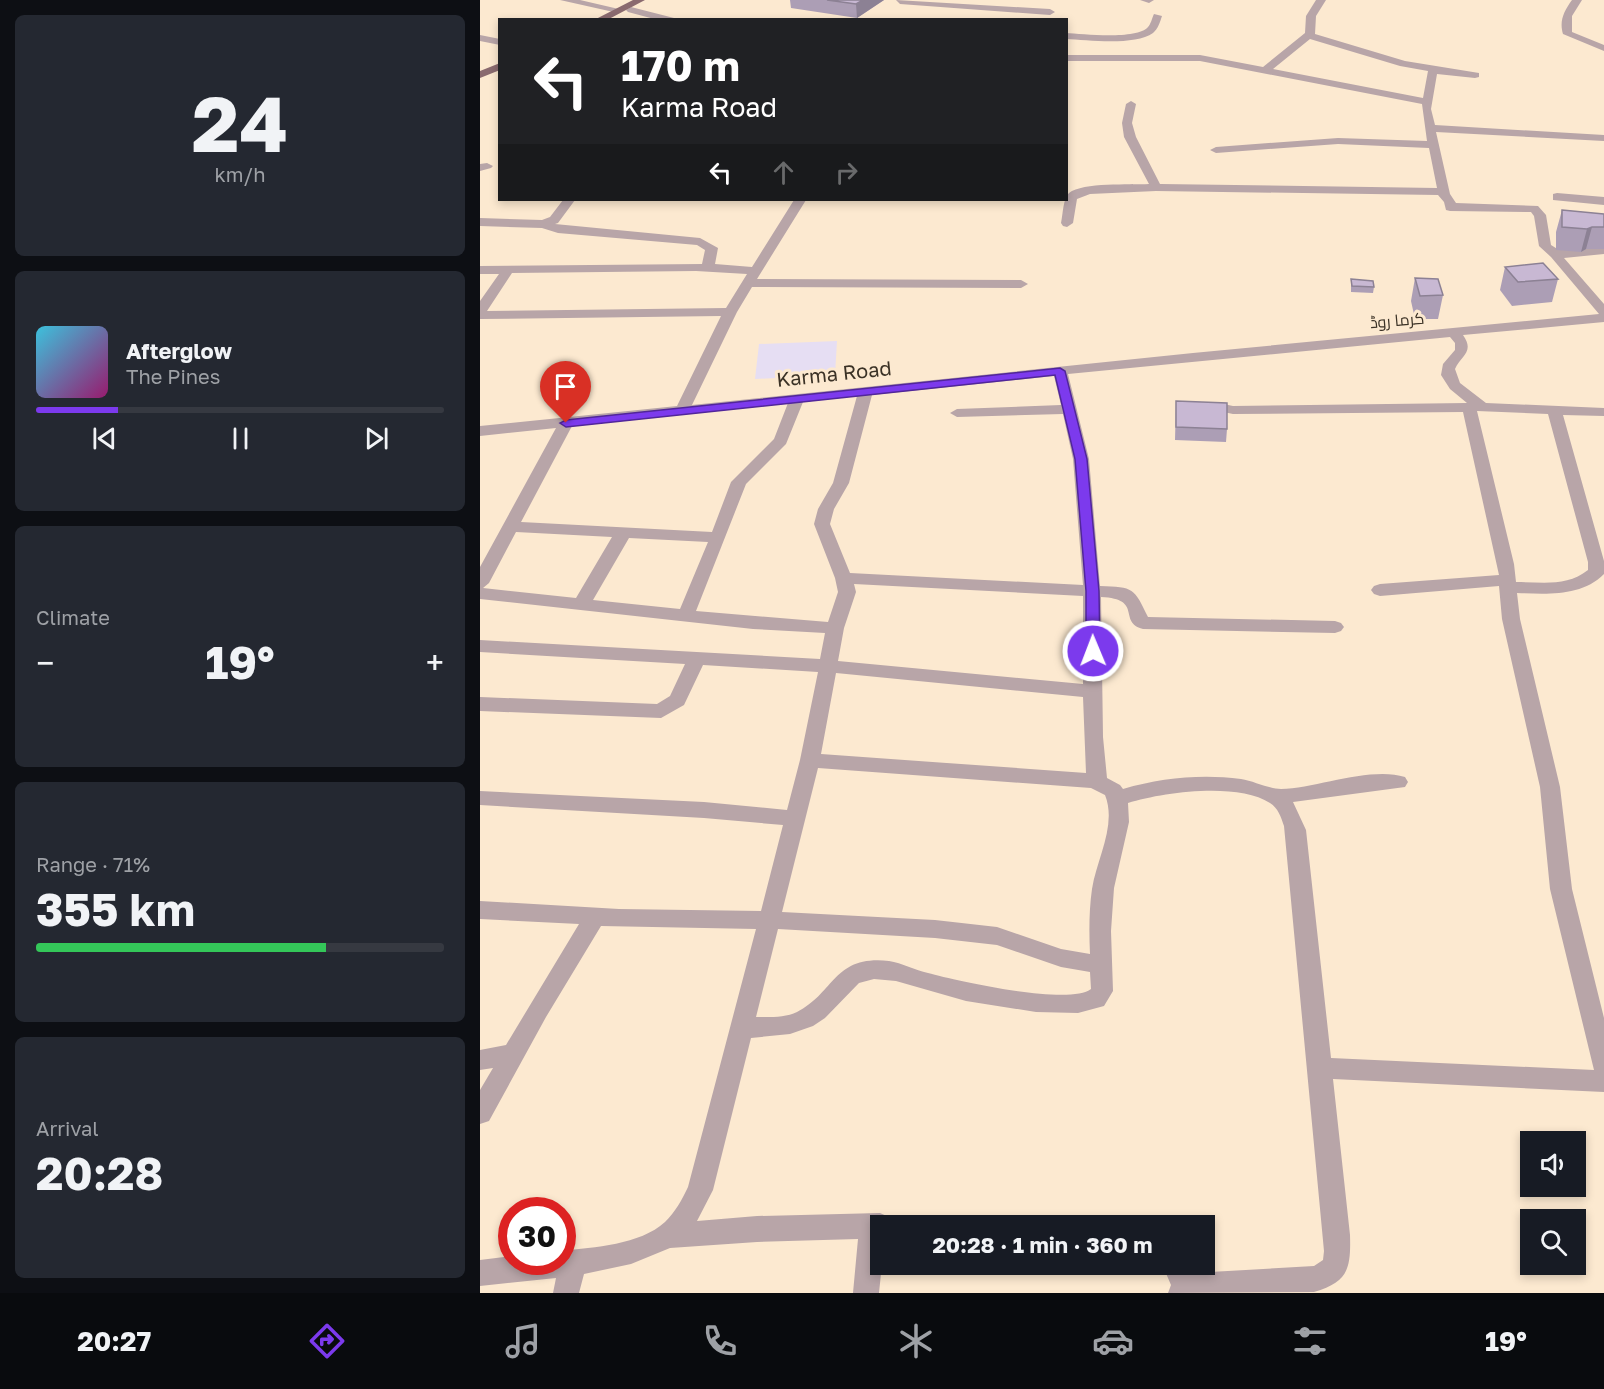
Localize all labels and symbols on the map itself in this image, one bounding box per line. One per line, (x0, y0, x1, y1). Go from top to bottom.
street label: کرما روڈ (1369, 308, 1425, 332)
street label: Karma Road (775, 355, 893, 391)
pin (540, 361, 591, 423)
position arrow (1061, 619, 1125, 683)
speed limit sign: 30 (498, 1197, 576, 1275)

